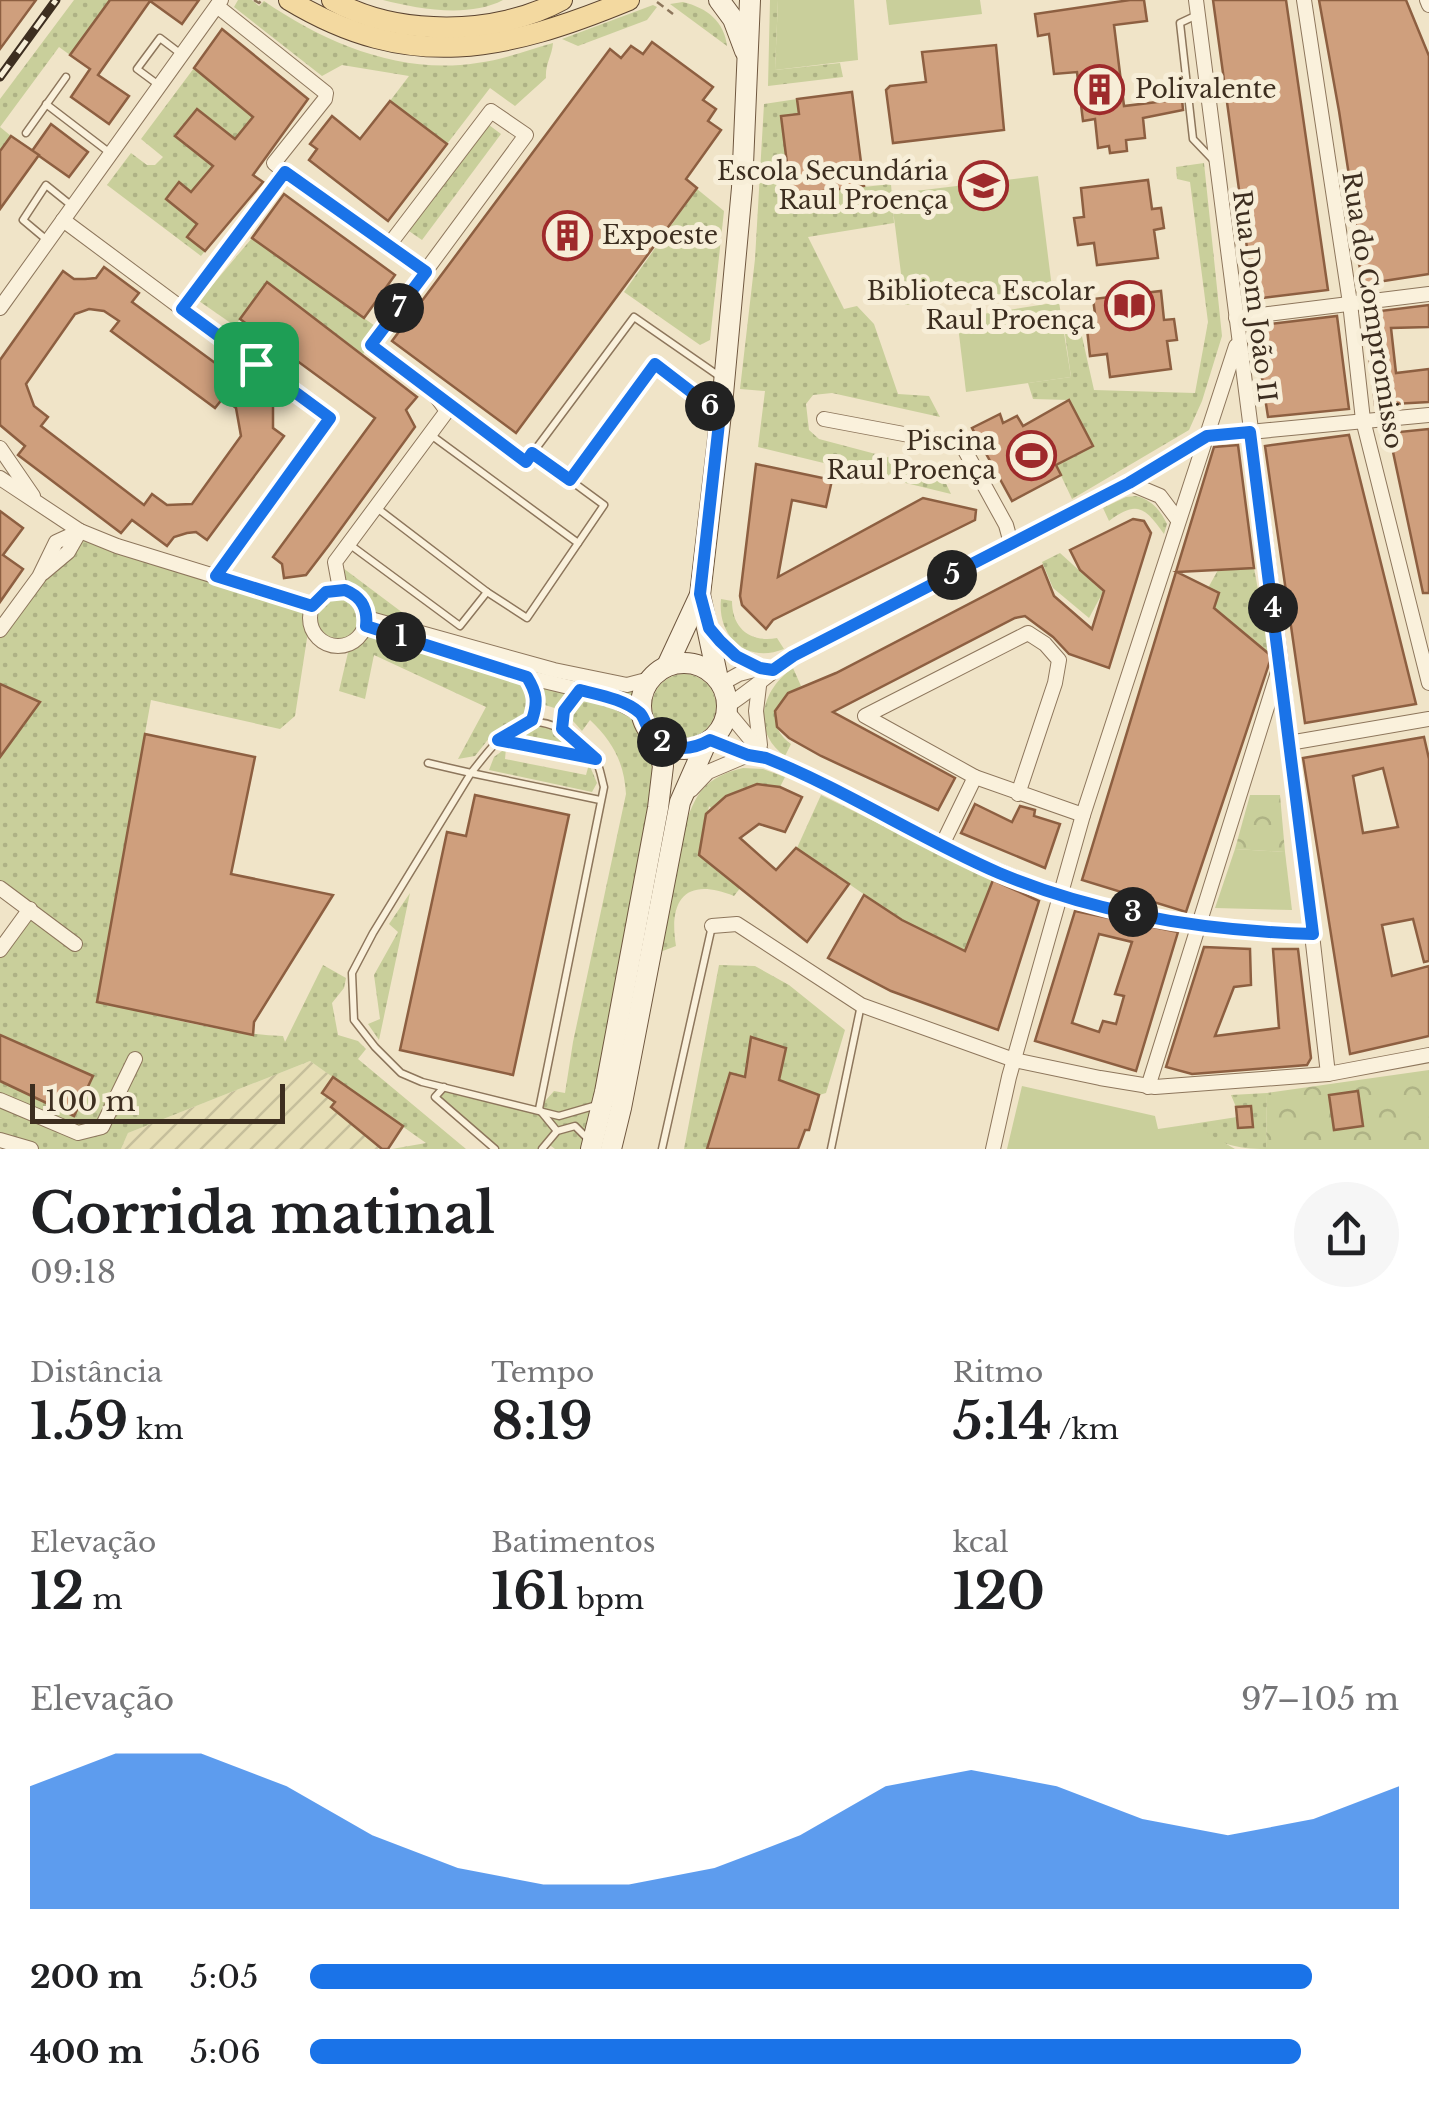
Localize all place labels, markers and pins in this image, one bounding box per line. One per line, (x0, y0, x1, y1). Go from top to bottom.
building icon: Polivalente (1074, 63, 1126, 115)
place label: Polivalente (1135, 74, 1277, 105)
place label: Escola Secundária Raul Proença (717, 156, 948, 216)
school or university icon: Escola Secundária Raul Proença (957, 159, 1009, 211)
building icon: Expoeste (541, 209, 593, 261)
place label: Expoeste (602, 220, 718, 251)
place label: Biblioteca Escolar Raul Proença (867, 276, 1095, 336)
library icon: Biblioteca Escolar Raul Proença (1104, 279, 1156, 331)
pin: 7 (374, 283, 424, 333)
pin (214, 322, 299, 407)
pin: 6 (685, 381, 735, 431)
place label: Piscina Raul Proença (826, 426, 996, 486)
sports icon: Piscina Raul Proença (1005, 429, 1057, 481)
pin: 5 (927, 550, 977, 600)
pin: 4 (1248, 583, 1298, 633)
pin: 1 (376, 612, 426, 662)
pin: 2 (637, 717, 687, 767)
pin: 3 (1108, 887, 1158, 937)

